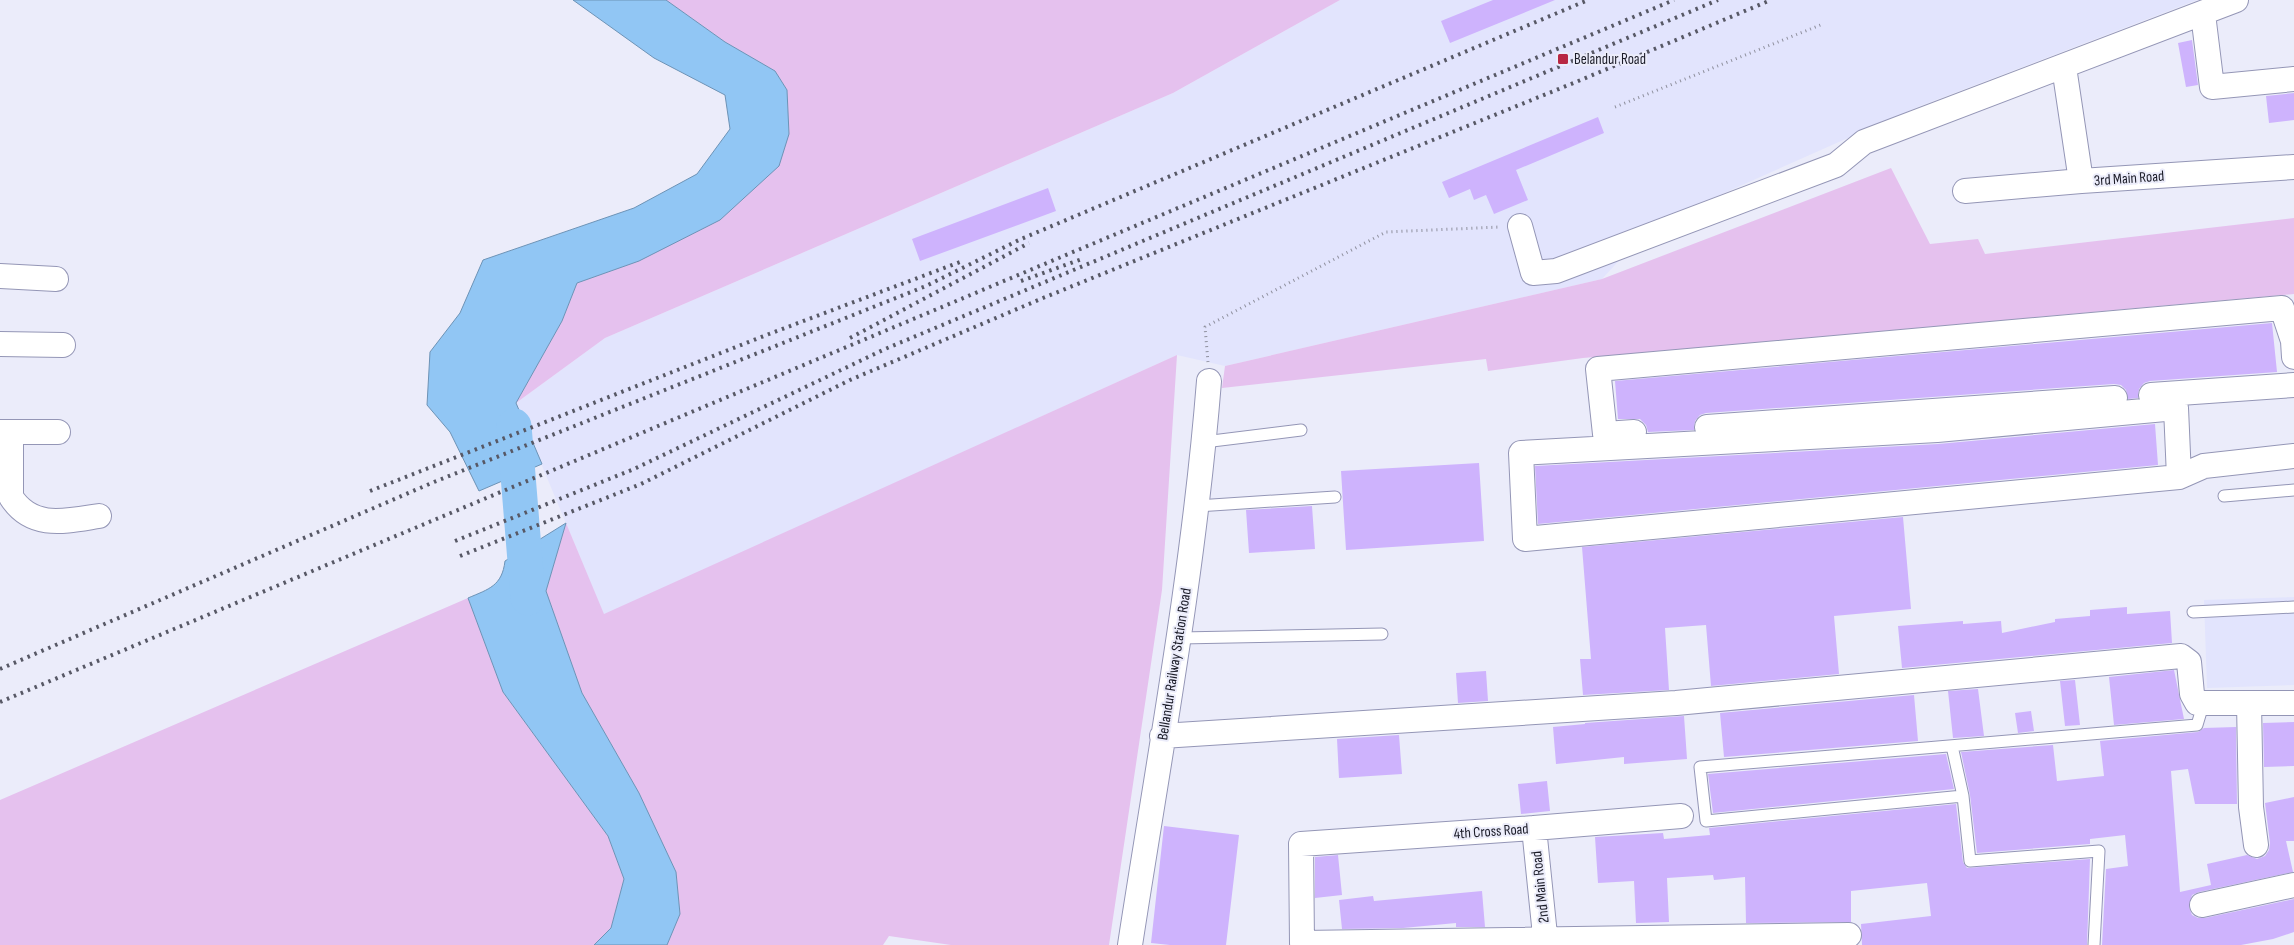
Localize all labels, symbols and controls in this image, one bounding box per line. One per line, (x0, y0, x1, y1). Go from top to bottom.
place label: Belandur Road (1574, 50, 1646, 69)
marker: Belandur Road (1556, 52, 1570, 66)
street label: 3rd Main Road (2093, 167, 2165, 190)
street label: Bellandur Railway Station Road (1153, 587, 1196, 742)
street label: 4th Cross Road (1453, 819, 1529, 844)
street label: 2nd Main Road (1527, 850, 1554, 924)

